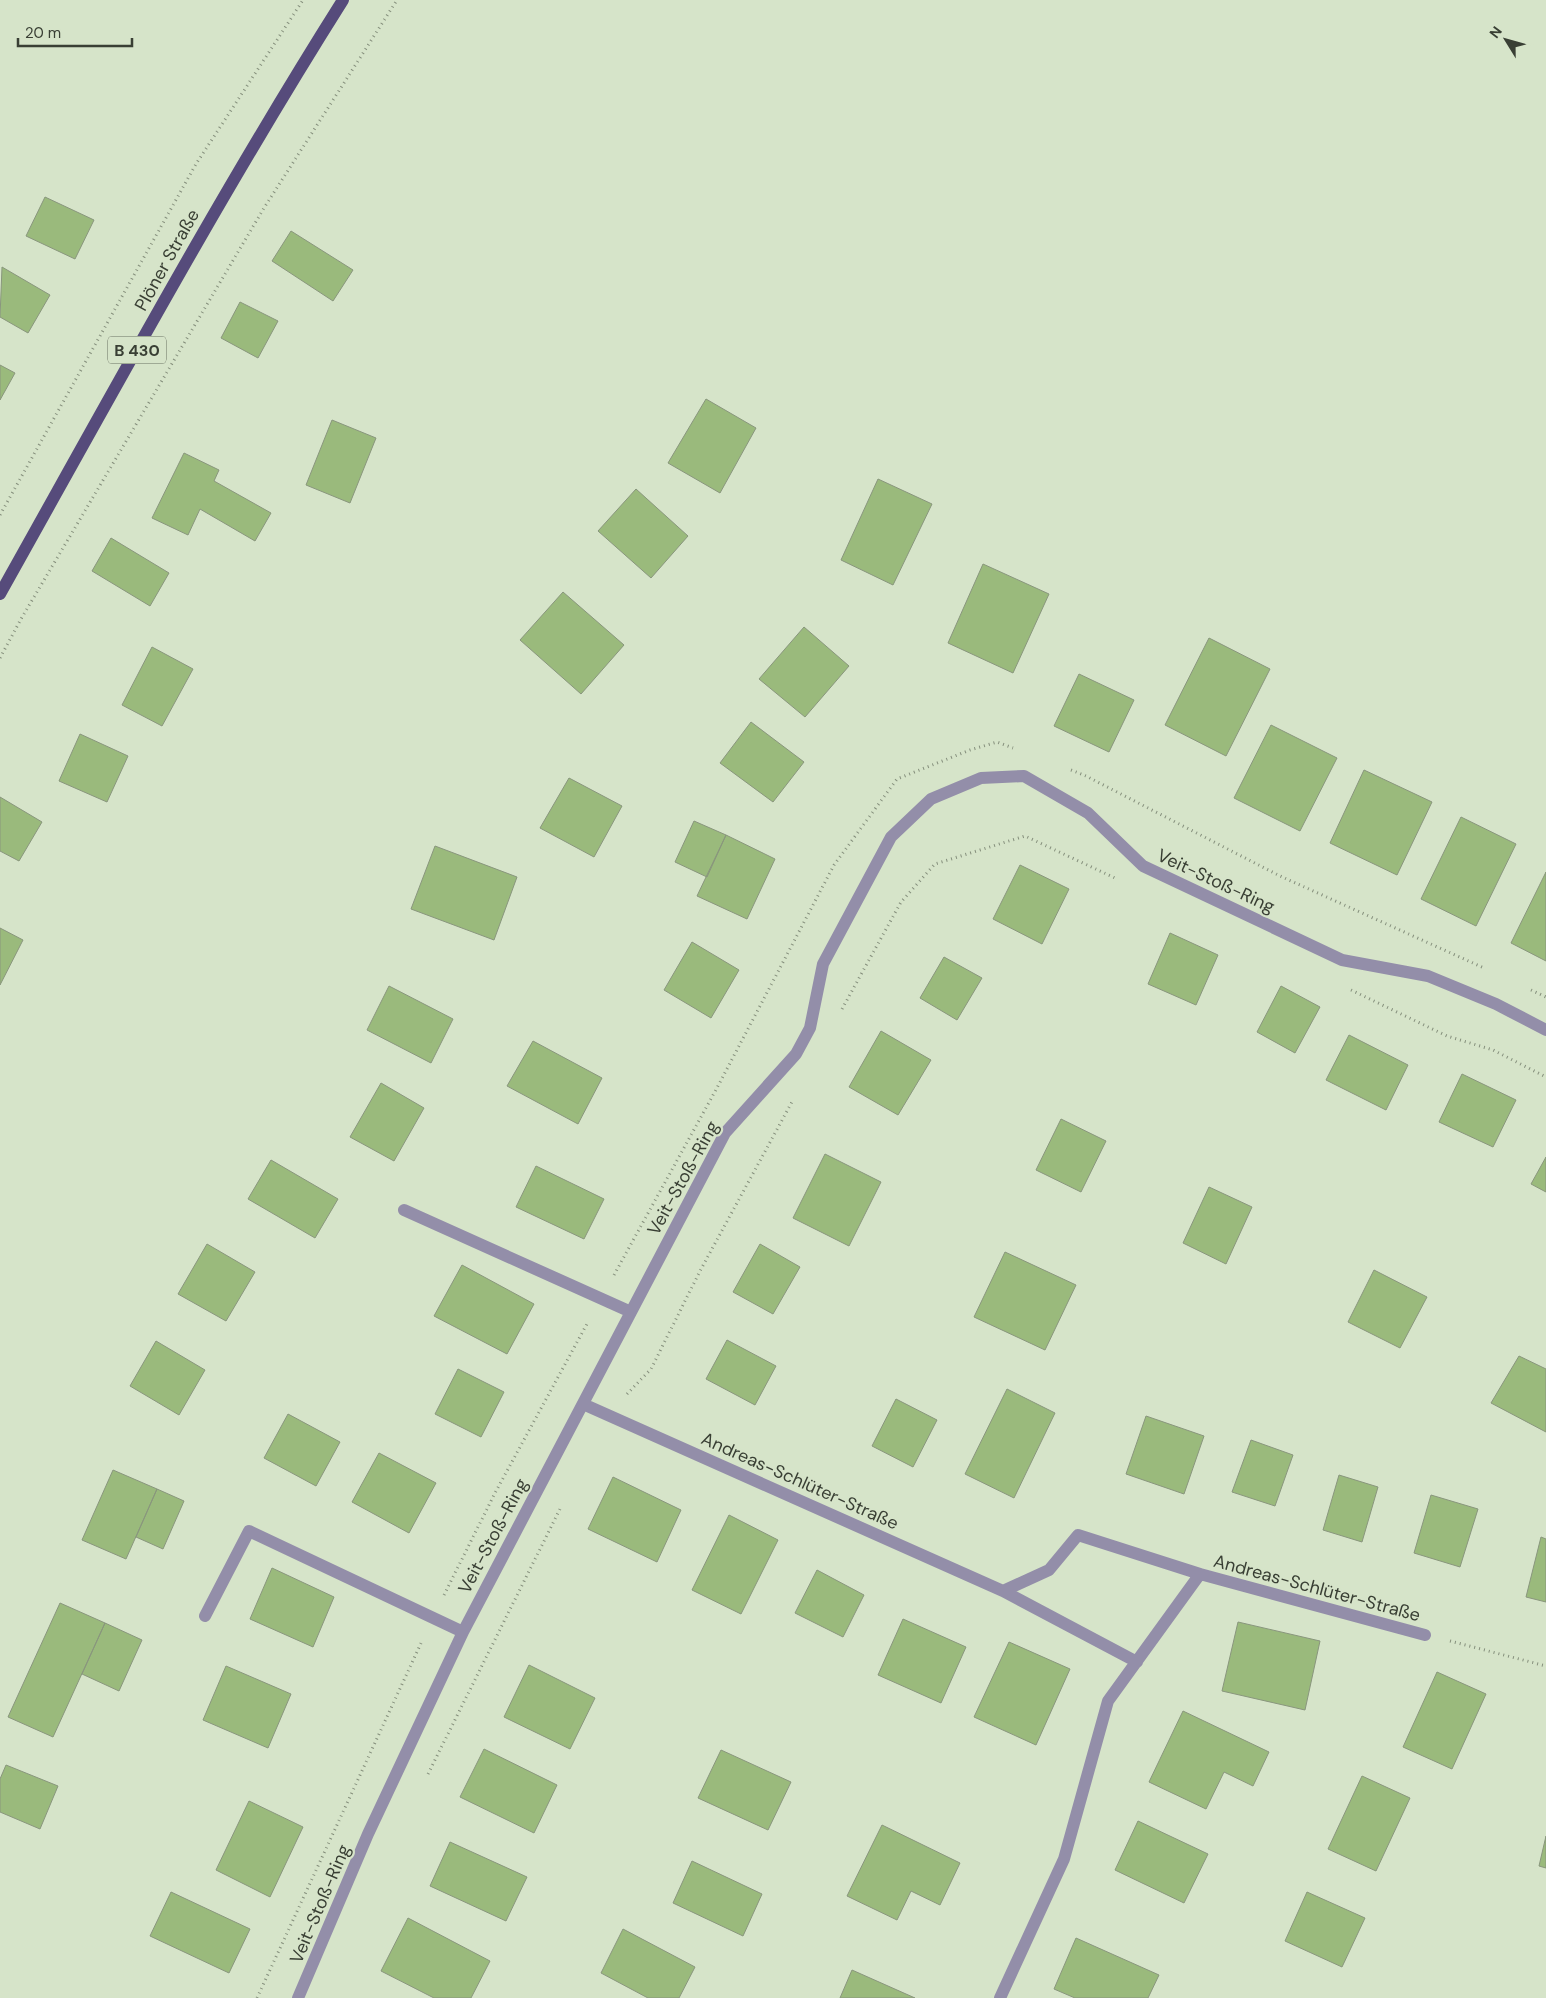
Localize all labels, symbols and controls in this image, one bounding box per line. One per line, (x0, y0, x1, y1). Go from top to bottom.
scale bar (18, 15, 131, 47)
north arrow (1481, 15, 1531, 65)
text: 20 m (25, 23, 61, 43)
text: N (1485, 23, 1506, 42)
street label: Plöner Straße (129, 205, 205, 315)
road number: B 430 (108, 336, 166, 364)
street label: Veit-Stoß-Ring (1153, 843, 1279, 919)
street label: Veit-Stoß-Ring (642, 1117, 724, 1239)
street label: Andreas-Schlüter-Straße (698, 1427, 902, 1535)
street label: Veit-Stoß-Ring (453, 1474, 533, 1598)
street label: Andreas-Schlüter-Straße (1211, 1549, 1423, 1627)
street label: Veit-Stoß-Ring (284, 1841, 356, 1967)

